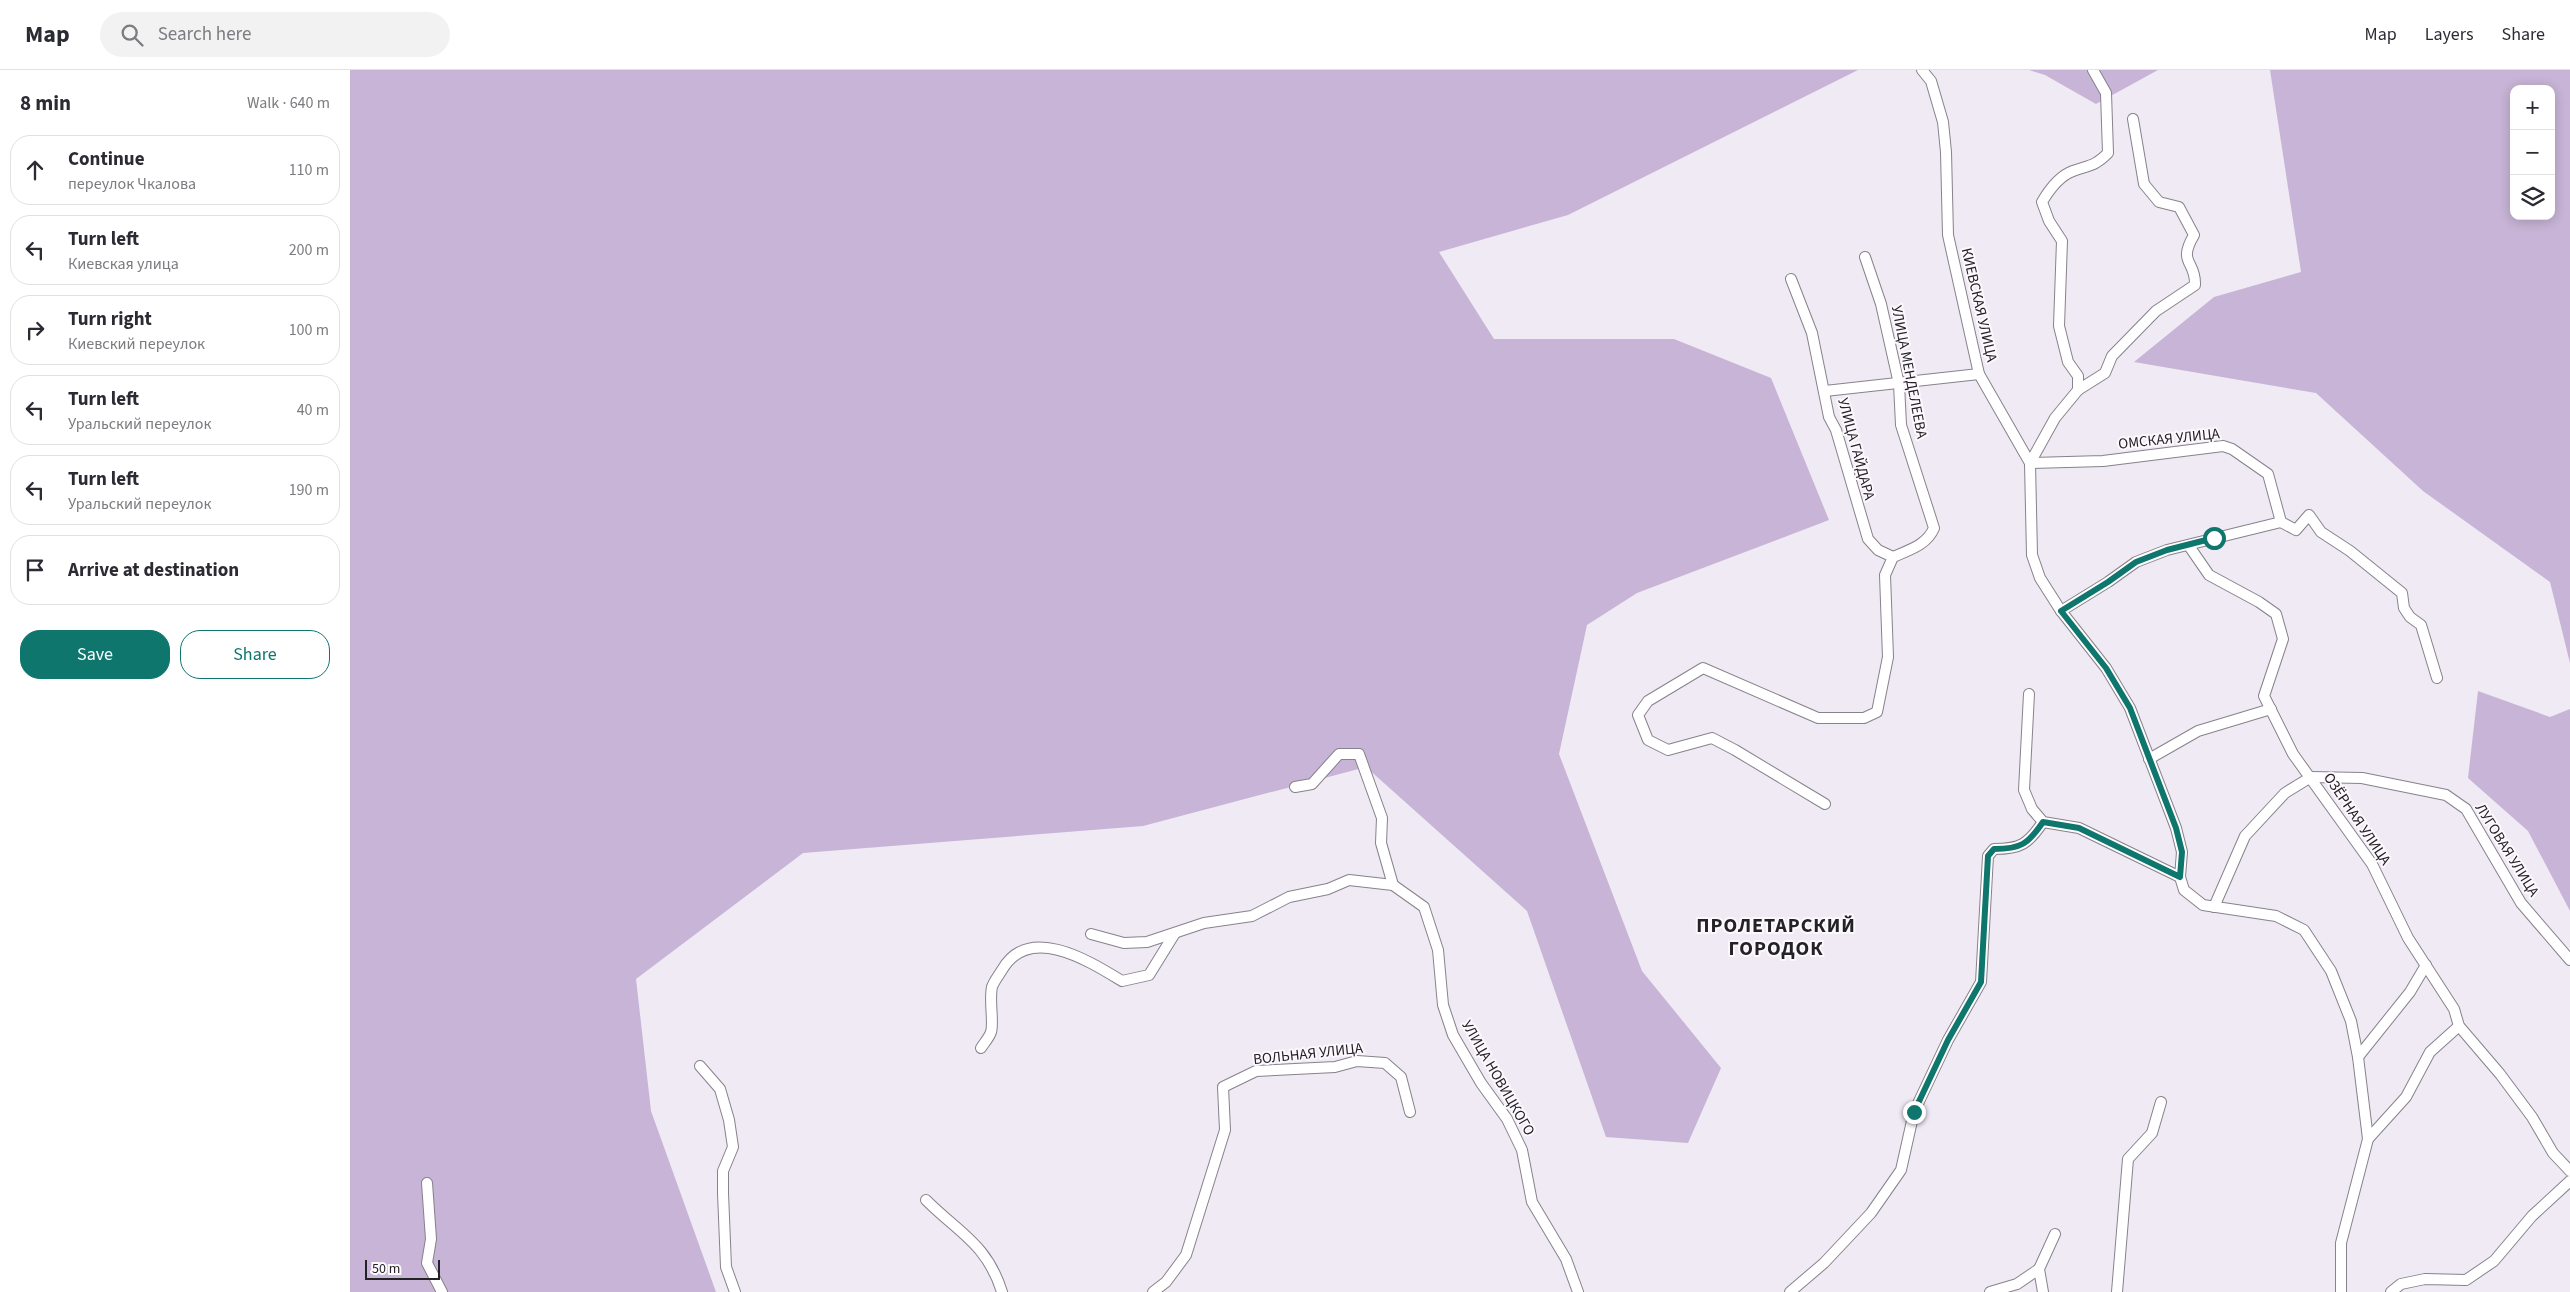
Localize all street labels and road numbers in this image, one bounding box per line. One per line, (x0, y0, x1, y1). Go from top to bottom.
street label: КИЕВСКАЯ УЛИЦА (1956, 246, 2002, 365)
street label: УЛИЦА МЕНДЕЛЕЕВА (1886, 304, 1932, 441)
street label: УЛИЦА ГАЙДАРА (1832, 396, 1880, 503)
street label: ОМСКАЯ УЛИЦА (2117, 423, 2222, 455)
street label: ОЗЁРНАЯ УЛИЦА (2318, 769, 2396, 870)
street label: ЛУГОВАЯ УЛИЦА (2470, 799, 2545, 901)
street label: УЛИЦА НОВИЦКОГО (1456, 1016, 1540, 1140)
street label: ВОЛЬНАЯ УЛИЦА (1252, 1038, 1365, 1070)

